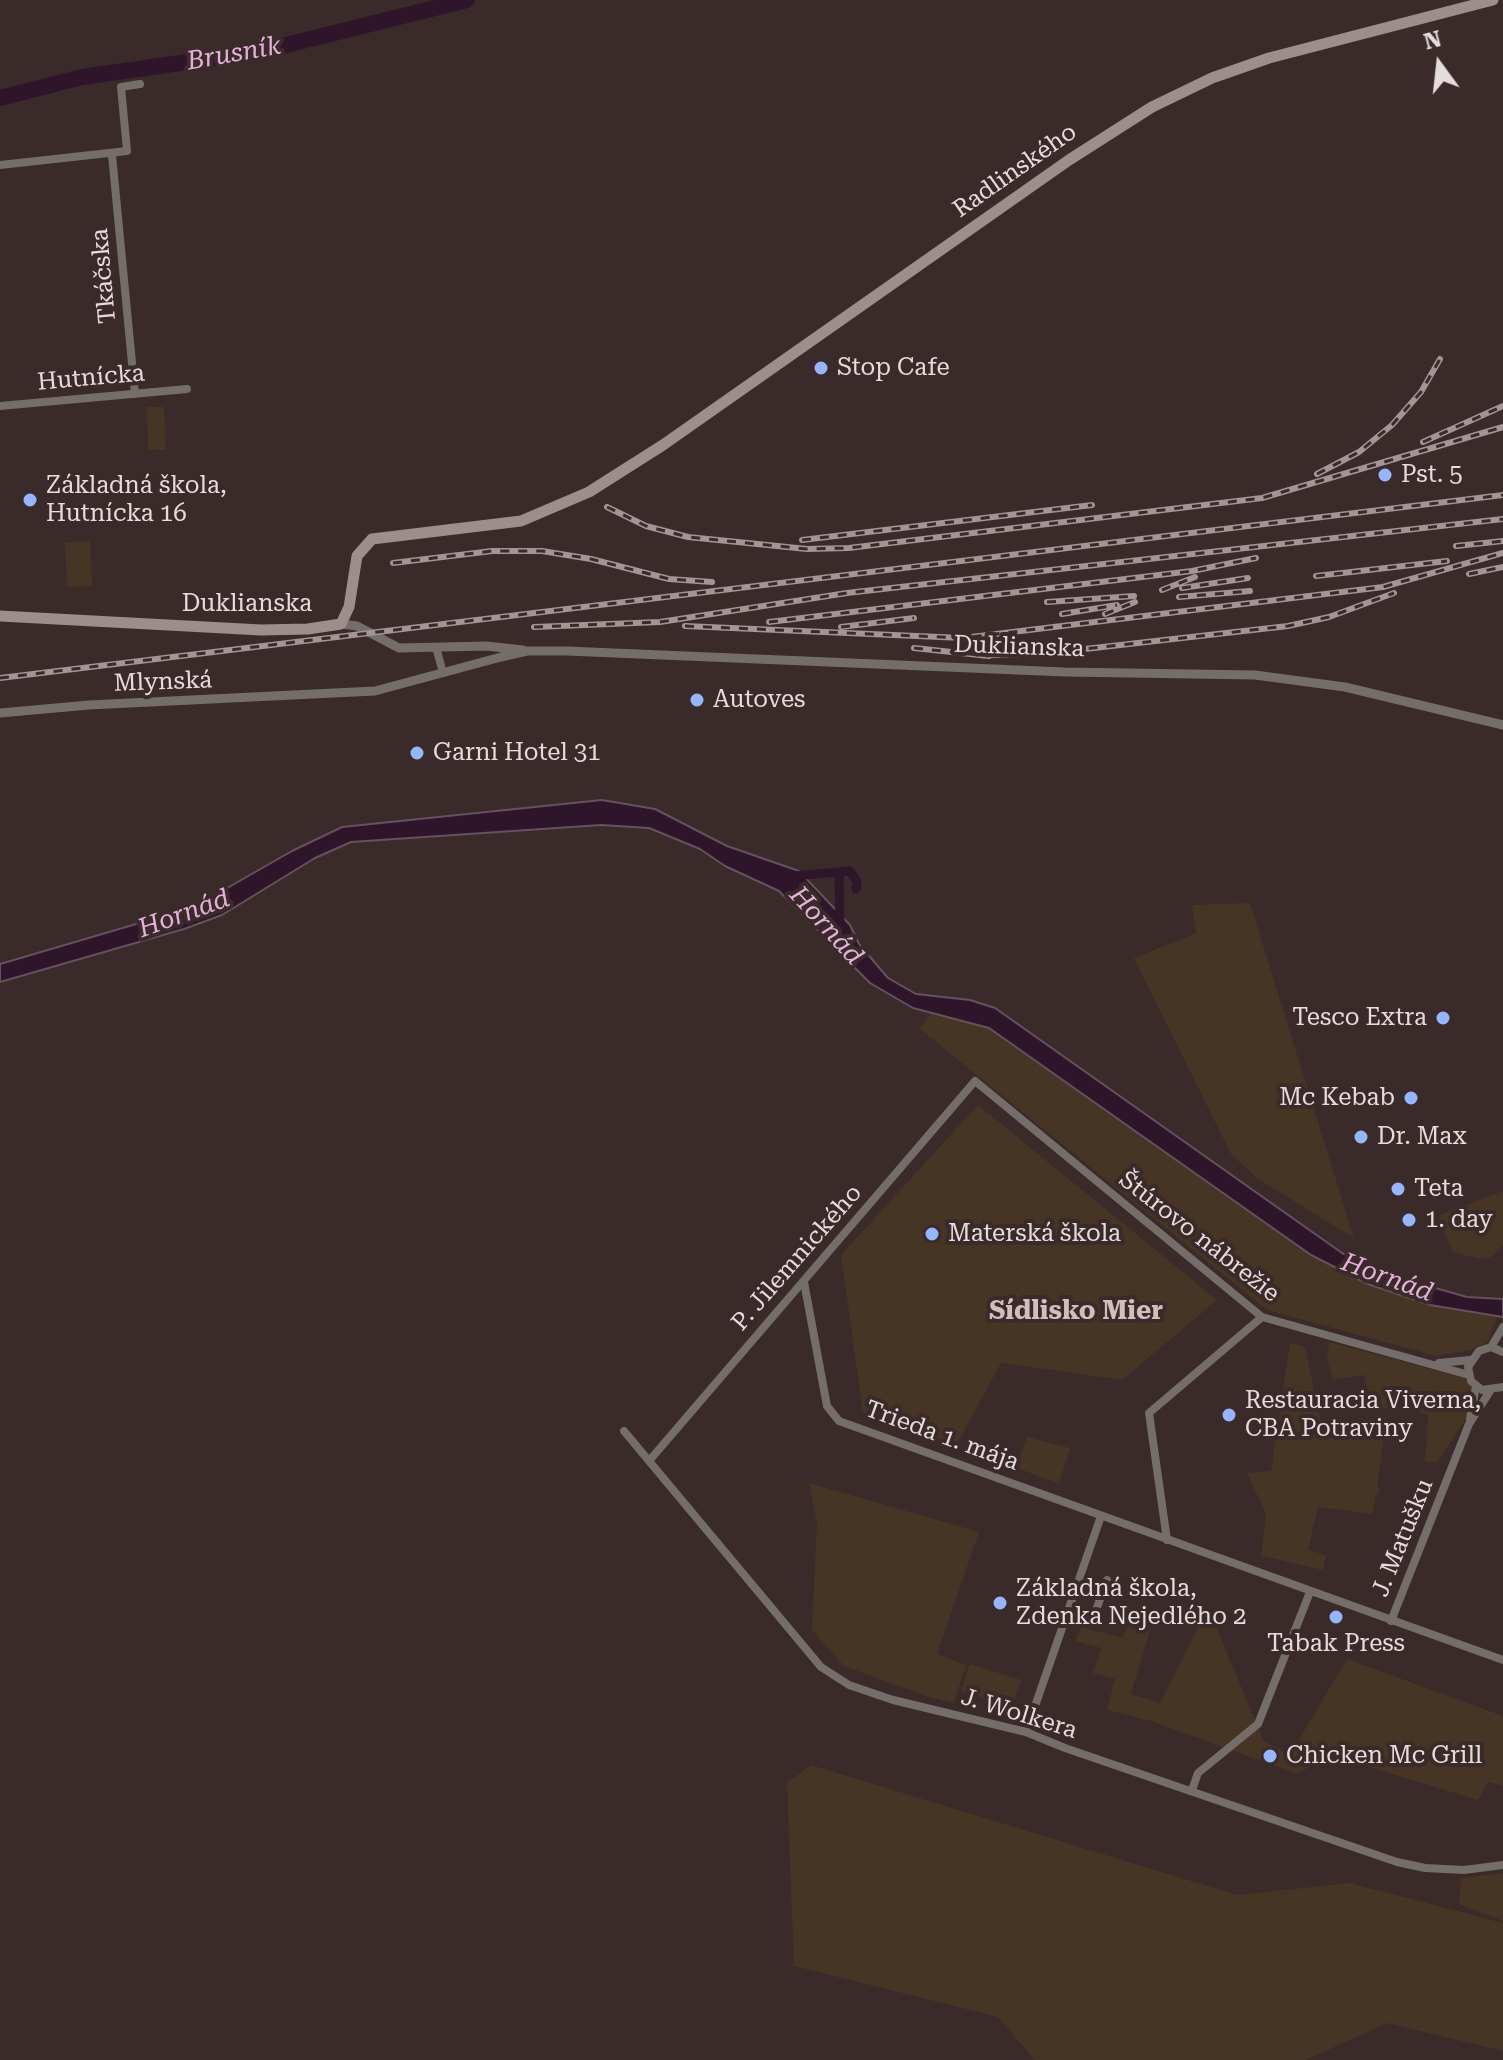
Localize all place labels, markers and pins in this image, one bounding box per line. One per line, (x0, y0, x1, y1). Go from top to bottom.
place label: Stop Cafe (837, 354, 950, 382)
marker: Stop Cafe (812, 359, 830, 377)
place label: Pst. 5 (1401, 461, 1463, 489)
marker: Pst. 5 (1376, 466, 1394, 484)
place label: Základná škola, Hutnícka 16 (46, 472, 227, 528)
marker: Základná škola, Hutnícka 16 (21, 491, 39, 509)
place label: Autoves (713, 686, 805, 714)
marker: Autoves (688, 691, 706, 709)
place label: Garni Hotel 31 (433, 739, 601, 767)
marker: Garni Hotel 31 (408, 744, 426, 762)
place label: Tesco Extra (1292, 1004, 1427, 1032)
marker: Tesco Extra (1434, 1009, 1452, 1027)
place label: Mc Kebab (1279, 1084, 1395, 1112)
marker: Mc Kebab (1402, 1089, 1420, 1107)
place label: Dr. Max (1377, 1123, 1466, 1151)
marker: Dr. Max (1352, 1128, 1370, 1146)
place label: Teta (1414, 1175, 1464, 1203)
marker: Teta (1389, 1180, 1407, 1198)
place label: 1. day (1425, 1206, 1493, 1234)
marker: 1. day (1400, 1211, 1418, 1229)
place label: Materská škola (948, 1220, 1121, 1248)
marker: Materská škola (923, 1225, 941, 1243)
place label: Restauracia Viverna, CBA Potraviny (1245, 1387, 1481, 1443)
marker: Restauracia Viverna, CBA Potraviny (1220, 1406, 1238, 1424)
place label: Základná škola, Zdenka Nejedlého 2 (1016, 1575, 1246, 1631)
marker: Základná škola, Zdenka Nejedlého 2 (991, 1594, 1009, 1612)
marker: Tabak Press (1327, 1608, 1345, 1626)
place label: Tabak Press (1267, 1630, 1405, 1658)
place label: Chicken Mc Grill (1286, 1742, 1482, 1770)
marker: Chicken Mc Grill (1261, 1747, 1279, 1765)

